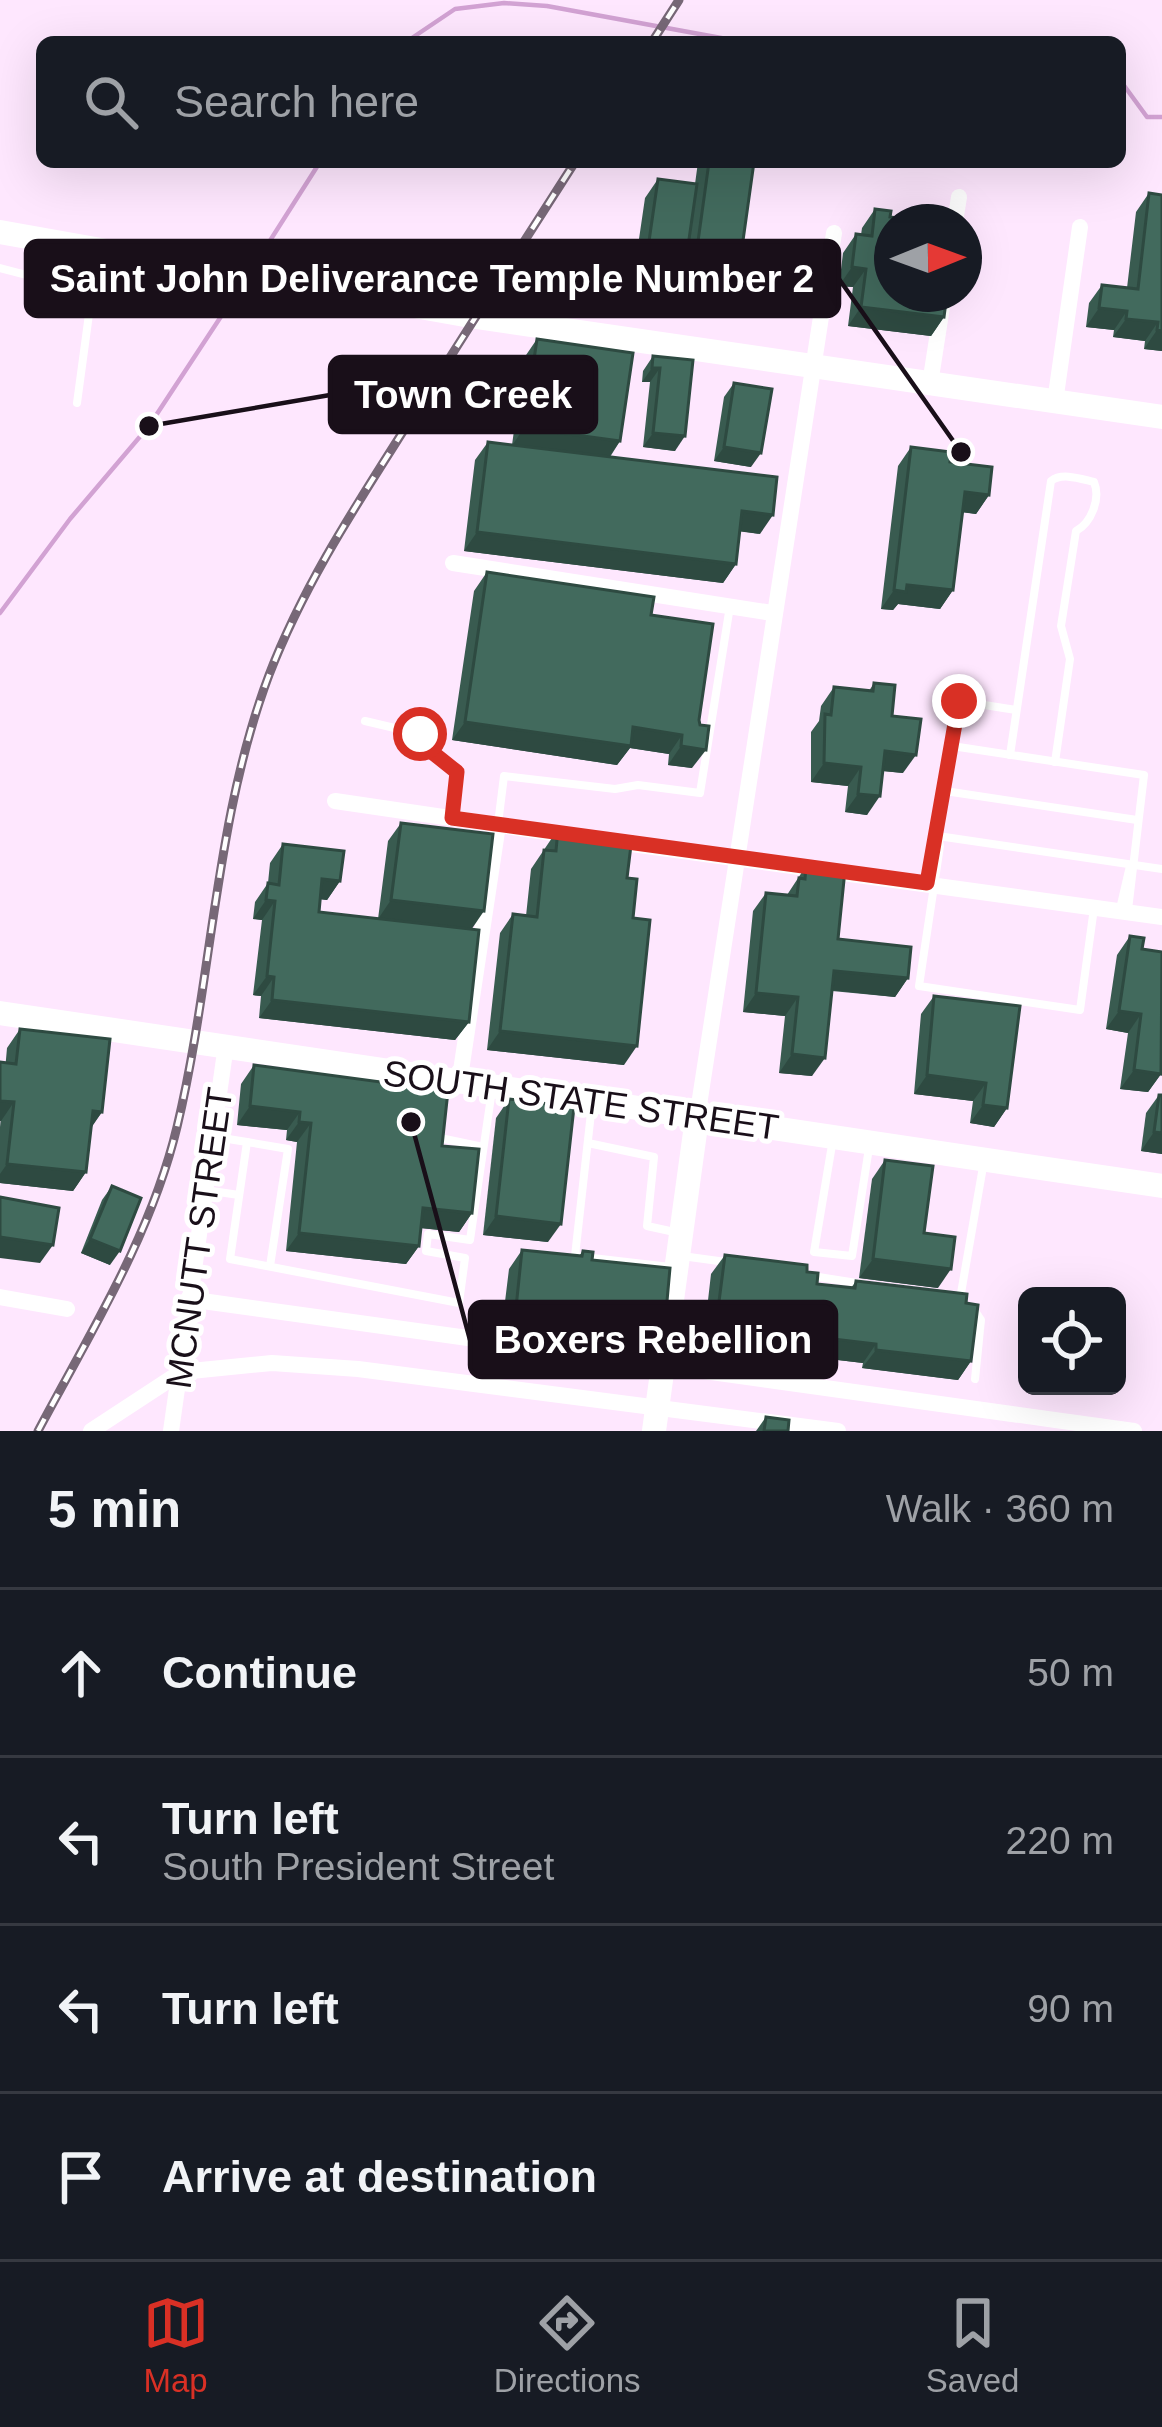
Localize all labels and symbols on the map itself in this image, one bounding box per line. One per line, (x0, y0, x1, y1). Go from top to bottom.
north arrow (874, 204, 982, 312)
callout: Saint John Deliverance Temple Number 2 (26, 241, 839, 316)
text: Saint John Deliverance Temple Number 2 (50, 257, 814, 300)
callout: Town Creek (330, 357, 596, 432)
text: Town Creek (354, 373, 572, 416)
route end (932, 674, 986, 728)
route start (393, 707, 447, 761)
street label: SOUTH STATE STREET (381, 1052, 781, 1148)
street label: MCNUTT STREET (158, 1085, 240, 1391)
callout: Boxers Rebellion (470, 1302, 836, 1377)
text: Boxers Rebellion (494, 1318, 812, 1361)

